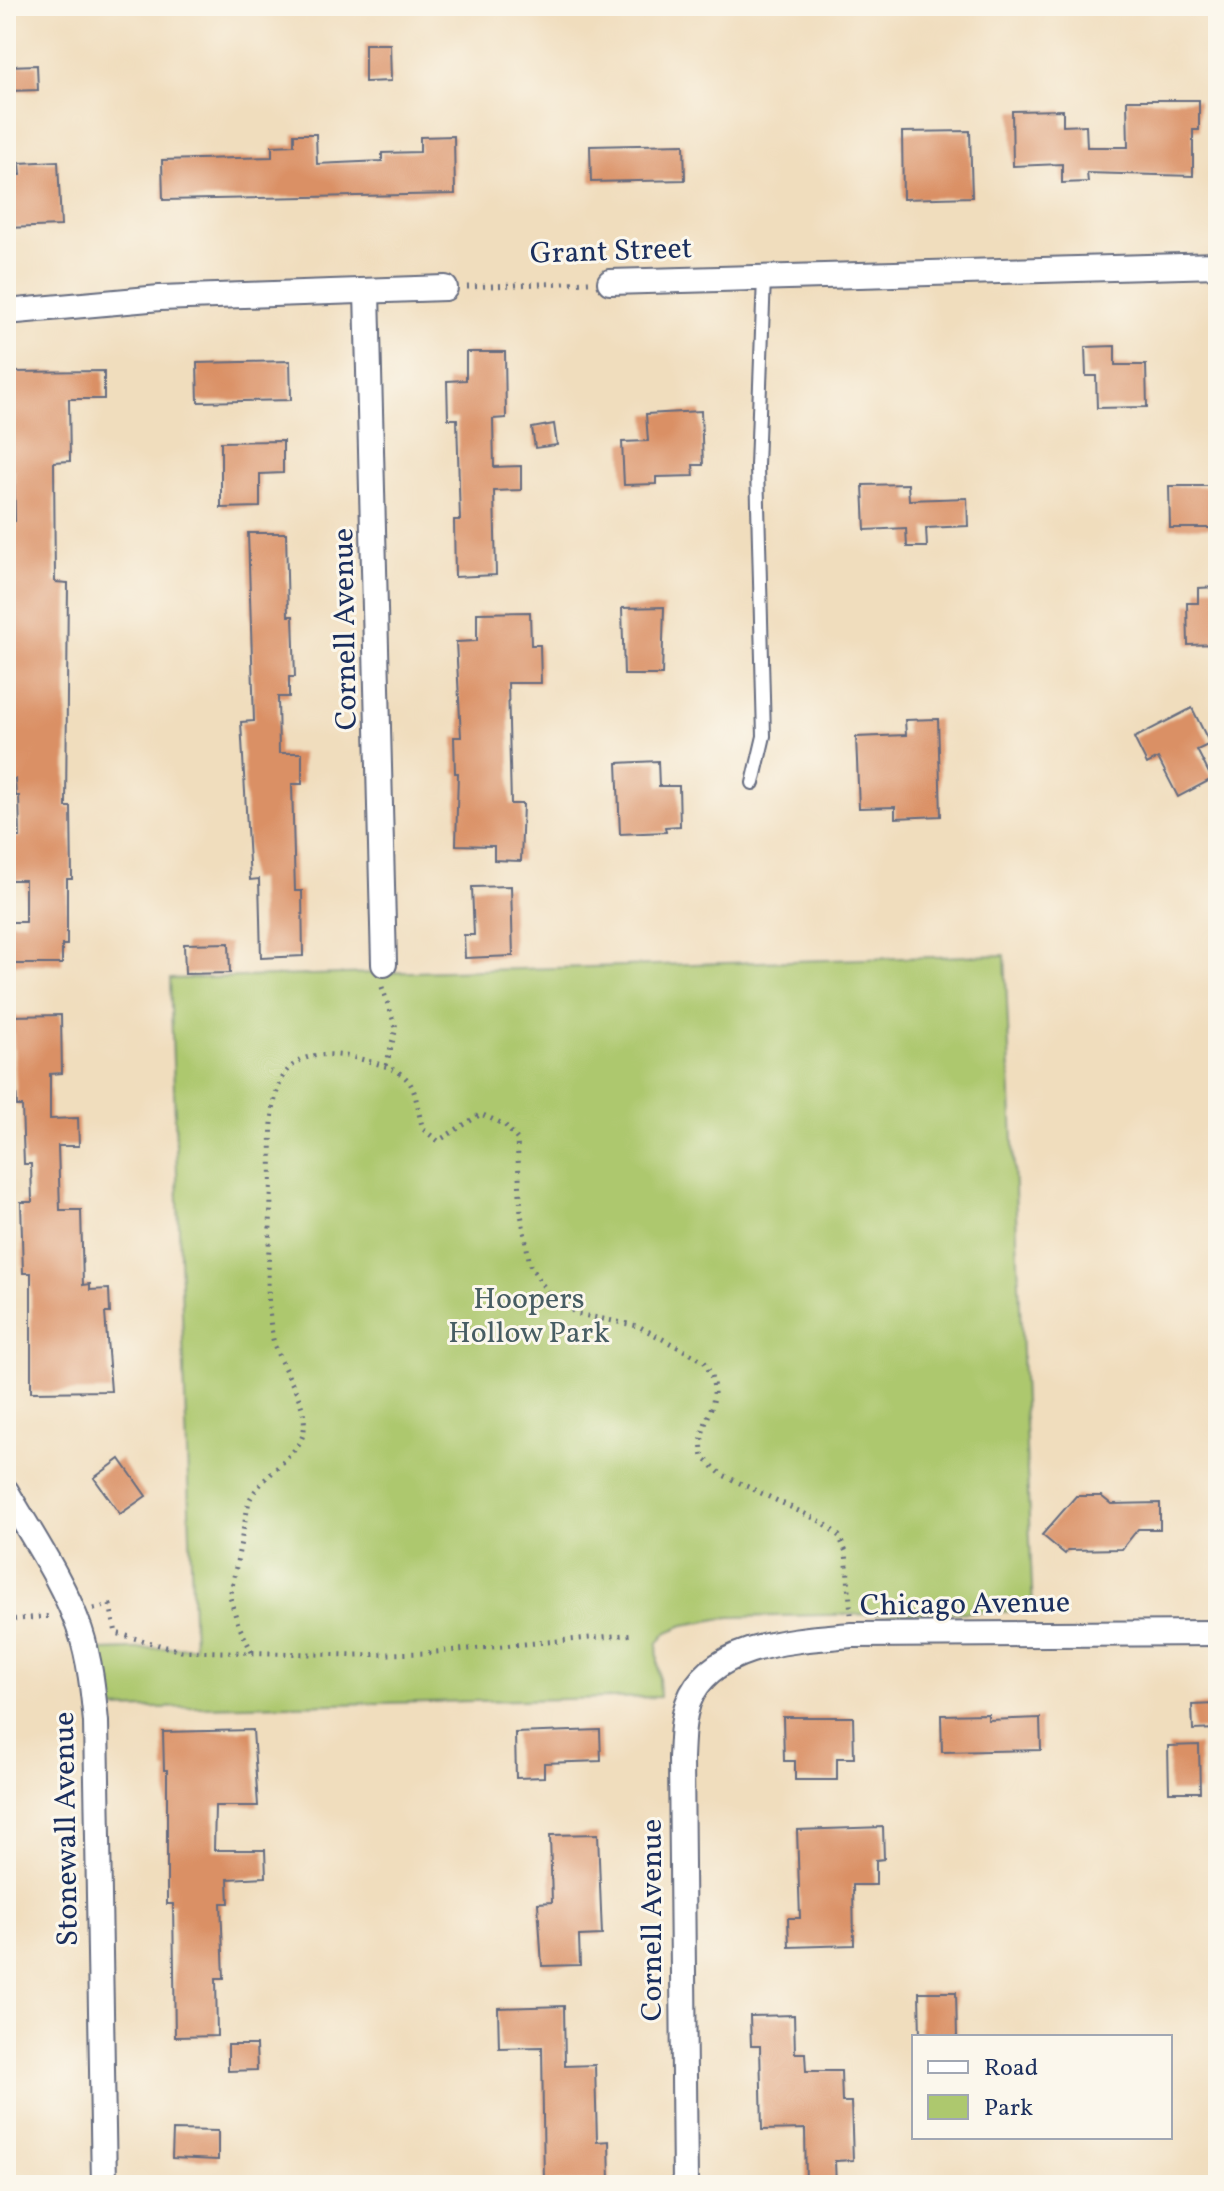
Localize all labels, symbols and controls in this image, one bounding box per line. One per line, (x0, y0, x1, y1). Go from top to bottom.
street label: Grant Street (529, 228, 693, 276)
street label: Cornell Avenue (323, 527, 369, 730)
park label: Hoopers Hollow Park (448, 1279, 610, 1355)
street label: Chicago Avenue (860, 1582, 1071, 1628)
street label: Stonewall Avenue (44, 1711, 90, 1947)
street label: Cornell Avenue (632, 1819, 674, 2021)
legend (912, 2035, 1172, 2139)
text: Road (984, 2052, 1038, 2086)
text: Park (984, 2092, 1033, 2126)

